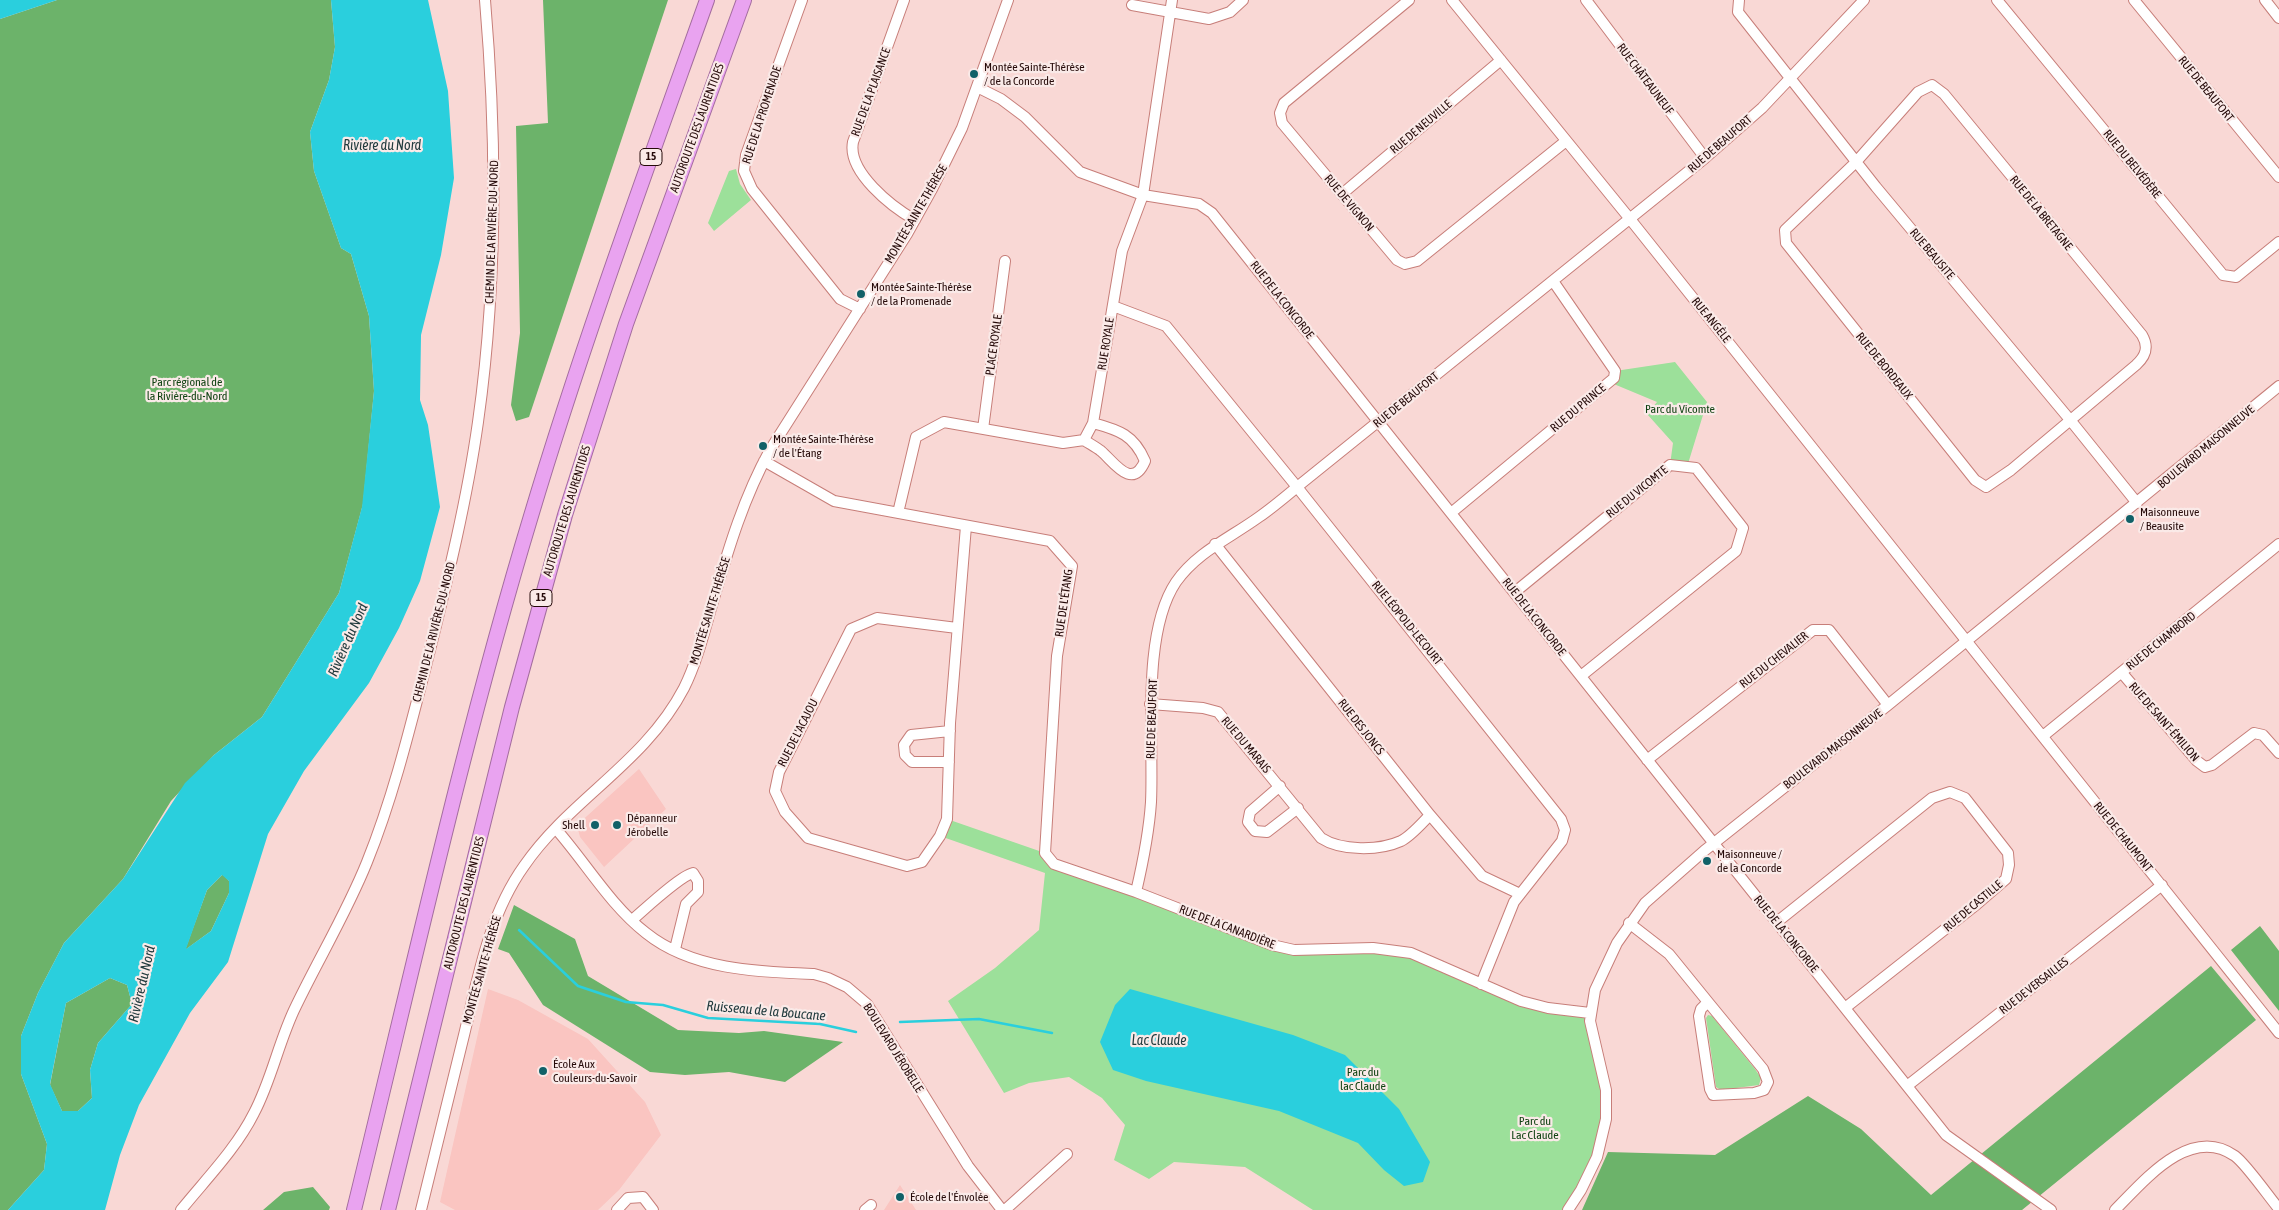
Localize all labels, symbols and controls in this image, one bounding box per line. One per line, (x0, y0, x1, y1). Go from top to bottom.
street label: RUE CHÂTEAUNEUF (1614, 41, 1676, 117)
street label: RUE DE LA PLAISANCE (848, 46, 894, 138)
street label: RUE DE BEAUFORT (2175, 53, 2237, 125)
place label: Montée Sainte-Thérèse / de la Concorde (984, 60, 1085, 88)
street label: AUTOROUTE DES LAURENTIDES (667, 61, 727, 195)
street label: RUE DE LA PROMENADE (739, 64, 785, 166)
marker: Montée Sainte-Thérèse / de la Concorde (968, 68, 980, 80)
street label: RUE DE NEUVILLE (1387, 97, 1455, 157)
street label: RUE DE BEAUFORT (1685, 112, 1755, 176)
street label: RUE DU BELVÉDÈRE (2100, 127, 2164, 201)
water label: Rivière du Nord (343, 138, 421, 154)
road number: 15 (640, 148, 662, 166)
street label: CHEMIN DE LA RIVIÈRE-DU-NORD (482, 160, 502, 304)
street label: MONTÉE SAINTE-THÉRÈSE (882, 162, 950, 266)
street label: RUE DE VIGNON (1321, 172, 1377, 234)
street label: RUE DE LA BRETAGNE (2007, 173, 2075, 253)
street label: RUE BEAUSITE (1907, 226, 1957, 282)
street label: RUE DE LA CONCORDE (1247, 258, 1317, 342)
place label: Montée Sainte-Thérèse / de la Promenade (871, 280, 972, 308)
marker: Montée Sainte-Thérèse / de la Promenade (855, 288, 867, 300)
street label: RUE ANGÈLE (1688, 294, 1734, 346)
street label: PLACE ROYALE (983, 314, 1005, 376)
street label: RUE ROYALE (1095, 317, 1117, 371)
street label: RUE DE BORDEAUX (1853, 330, 1915, 402)
street label: RUE DE BEAUFORT (1370, 369, 1442, 431)
park label: Parc régional de la Rivière-du-Nord (147, 375, 227, 403)
street label: RUE DU PRINCE (1547, 381, 1609, 435)
park label: Parc du Vicomte (1645, 402, 1715, 416)
street label: BOULEVARD MAISONNEUVE (2155, 402, 2257, 492)
place label: Montée Sainte-Thérèse / de l'Étang (773, 432, 874, 460)
marker: Montée Sainte-Thérèse / de l'Étang (757, 440, 769, 452)
street label: AUTOROUTE DES LAURENTIDES (540, 444, 594, 578)
street label: RUE DU VICOMTE (1603, 463, 1671, 521)
place label: Maisonneuve / Beausite (2140, 505, 2199, 533)
marker: Maisonneuve / Beausite (2124, 513, 2136, 525)
street label: MONTÉE SAINTE-THÉRÈSE (687, 555, 733, 667)
street label: CHEMIN DE LA RIVIÈRE-DU-NORD (410, 561, 458, 703)
street label: RUE DE L'ÉTANG (1052, 568, 1076, 638)
street label: RUE DE LA CONCORDE (1499, 575, 1569, 659)
street label: RUE LÉOPOLD-LECOURT (1369, 578, 1445, 668)
road number: 15 (530, 590, 552, 606)
water label: Rivière du Nord (324, 601, 372, 679)
street label: RUE DE CHAMBORD (2123, 609, 2199, 673)
street label: RUE DU CHEVALIER (1737, 629, 1811, 691)
street label: RUE DE BEAUFORT (1143, 679, 1161, 759)
street label: RUE DE SAINT-ÉMILION (2126, 680, 2202, 764)
street label: RUE DES JONCS (1335, 696, 1387, 758)
street label: RUE DE L'ACAJOU (775, 697, 821, 769)
street label: BOULEVARD MAISONNEUVE (1781, 706, 1885, 792)
street label: RUE DU MARAIS (1218, 714, 1274, 776)
street label: RUE DE CHAUMONT (2090, 799, 2156, 875)
place label: Dépanneur Jérobelle (627, 811, 677, 839)
place label: Shell (562, 818, 585, 832)
marker: Shell (589, 819, 601, 831)
marker: Dépanneur Jérobelle (611, 819, 623, 831)
street label: AUTOROUTE DES LAURENTIDES (441, 835, 487, 971)
place label: Maisonneuve / de la Concorde (1717, 847, 1782, 875)
marker: Maisonneuve / de la Concorde (1701, 855, 1713, 867)
street label: RUE DE CASTILLE (1941, 877, 2005, 935)
street label: RUE DE LA CONCORDE (1751, 893, 1821, 975)
street label: RUE DE LA CANARDIÈRE (1177, 902, 1277, 952)
street label: MONTÉE SAINTE-THÉRÈSE (460, 914, 504, 1026)
water label: Rivière du Nord (125, 944, 159, 1024)
street label: RUE DE VERSAILLES (1997, 955, 2071, 1017)
water label: Ruisseau de la Boucane (706, 997, 826, 1025)
street label: BOULEVARD JÉROBELLE (860, 1001, 926, 1095)
water label: Lac Claude (1131, 1033, 1187, 1049)
place label: École Aux Couleurs-du-Savoir (553, 1057, 637, 1085)
marker: École Aux Couleurs-du-Savoir (537, 1065, 549, 1077)
park label: Parc du lac Claude (1340, 1065, 1386, 1093)
park label: Parc du Lac Claude (1511, 1114, 1559, 1142)
place label: École de l'Énvolée (910, 1190, 989, 1204)
marker: École de l'Énvolée (894, 1191, 906, 1203)

